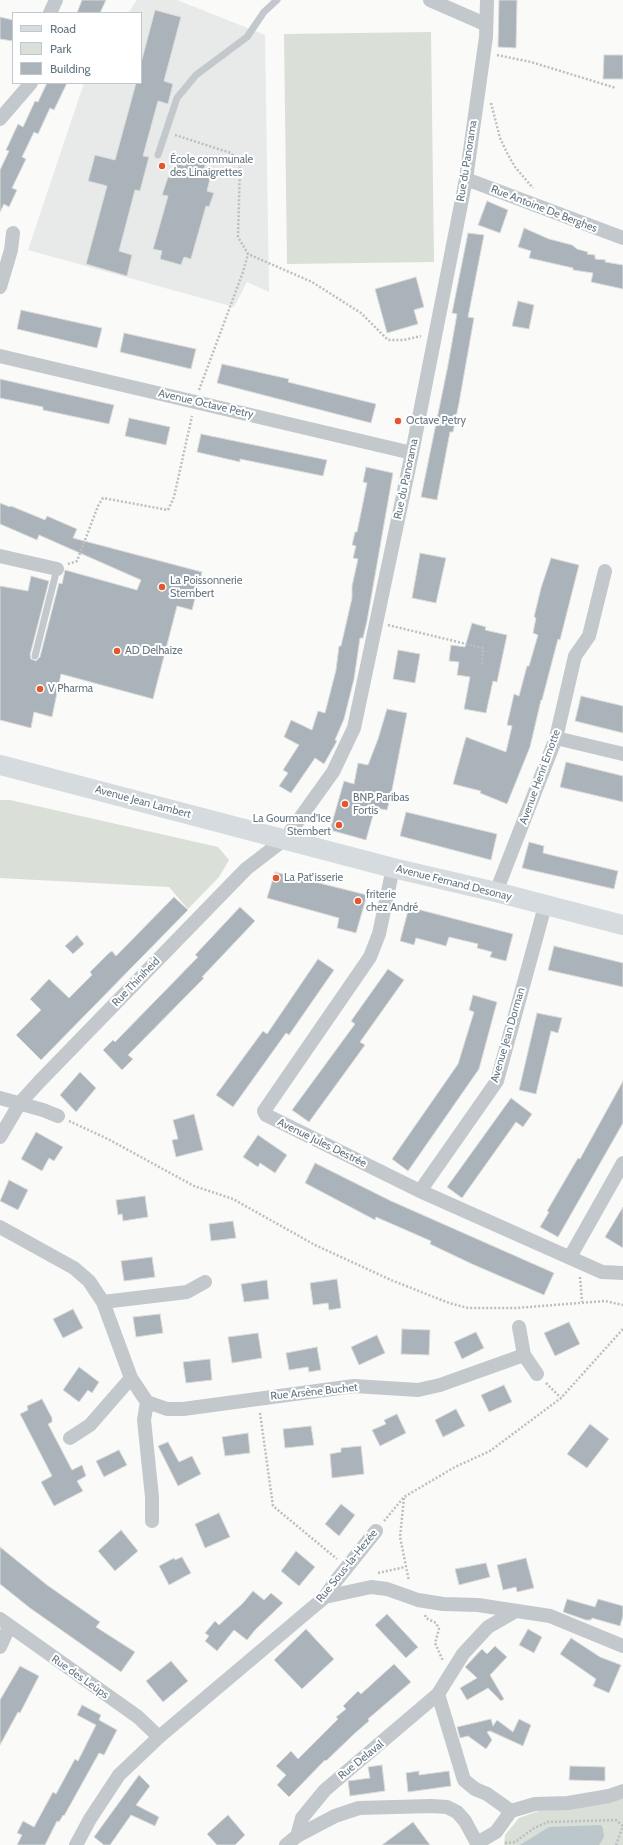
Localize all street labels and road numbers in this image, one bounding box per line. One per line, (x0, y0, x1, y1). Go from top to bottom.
street label: Rue du Panorama (454, 120, 480, 202)
street label: Rue Antoine De Berghes (489, 183, 599, 235)
street label: Avenue Octave Petry (157, 387, 255, 421)
street label: Rue du Panorama (391, 438, 421, 520)
street label: Avenue Henri Ernotte (517, 728, 563, 826)
street label: Avenue Jean Lambert (94, 783, 192, 821)
street label: Avenue Fernand Desonay (395, 862, 513, 904)
street label: Rue Thiniheid (109, 955, 163, 1009)
street label: Avenue Jean Dorman (488, 986, 528, 1084)
street label: Avenue Jules Destrée (275, 1116, 369, 1170)
street label: Rue Arsène Buchet (270, 1381, 358, 1403)
street label: Rue Sous-la-Hezée (314, 1527, 380, 1605)
street label: Rue des Leûps (49, 1652, 111, 1702)
street label: Rue Delaval (336, 1738, 386, 1782)

